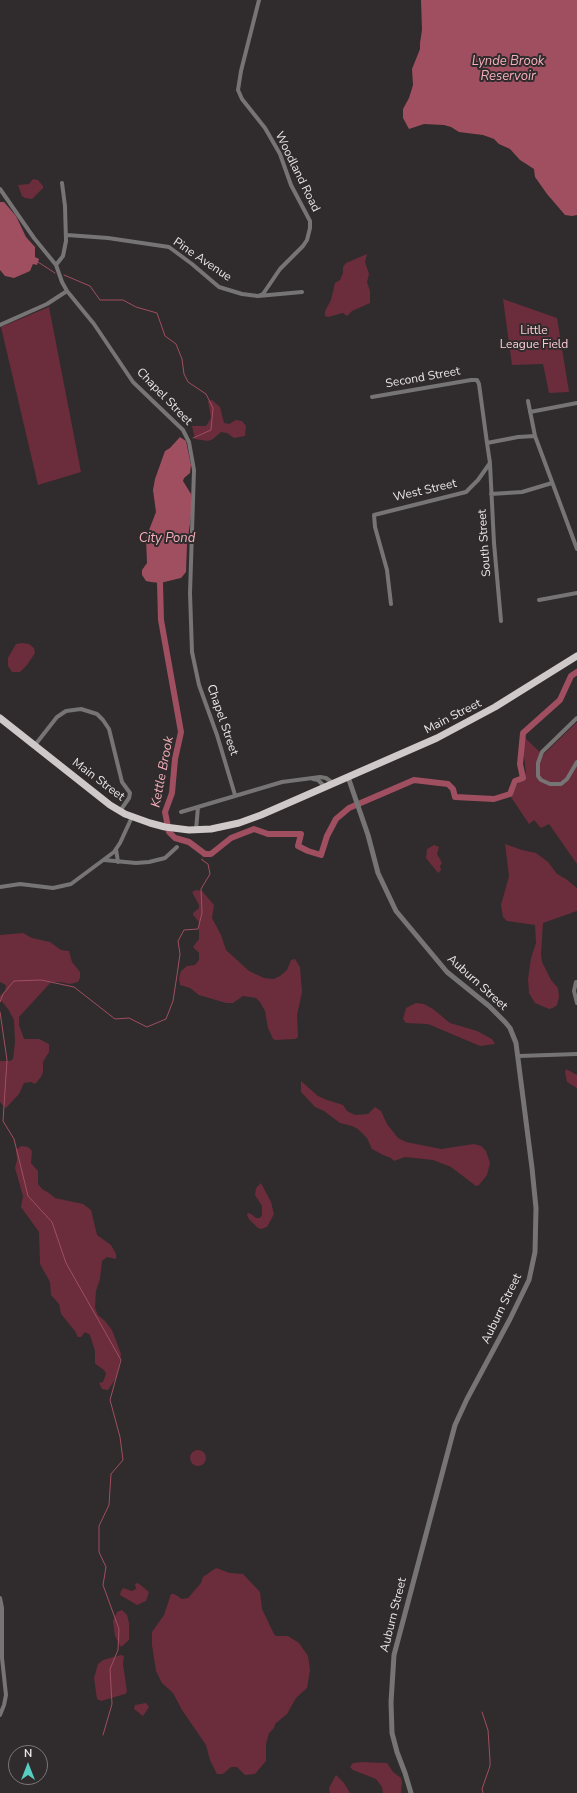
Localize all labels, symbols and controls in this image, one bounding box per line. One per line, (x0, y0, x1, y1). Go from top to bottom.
water label: Lynde Brook Reservoir (472, 54, 544, 85)
street label: Woodland Road (271, 129, 323, 215)
street label: Pine Avenue (170, 235, 234, 285)
park label: Little League Field (500, 324, 568, 352)
street label: Second Street (385, 364, 461, 392)
street label: Chapel Street (133, 365, 195, 429)
street label: West Street (392, 477, 458, 505)
street label: South Street (475, 509, 495, 577)
water label: City Pond (139, 531, 195, 547)
street label: Chapel Street (203, 683, 241, 757)
street label: Main Street (422, 697, 484, 737)
water label: Kettle Brook (148, 735, 178, 809)
street label: Main Street (69, 756, 127, 804)
street label: Auburn Street (444, 952, 510, 1014)
street label: Auburn Street (479, 1272, 525, 1346)
street label: Auburn Street (378, 1576, 410, 1654)
north arrow (8, 1745, 48, 1785)
text: N (24, 1746, 32, 1761)

